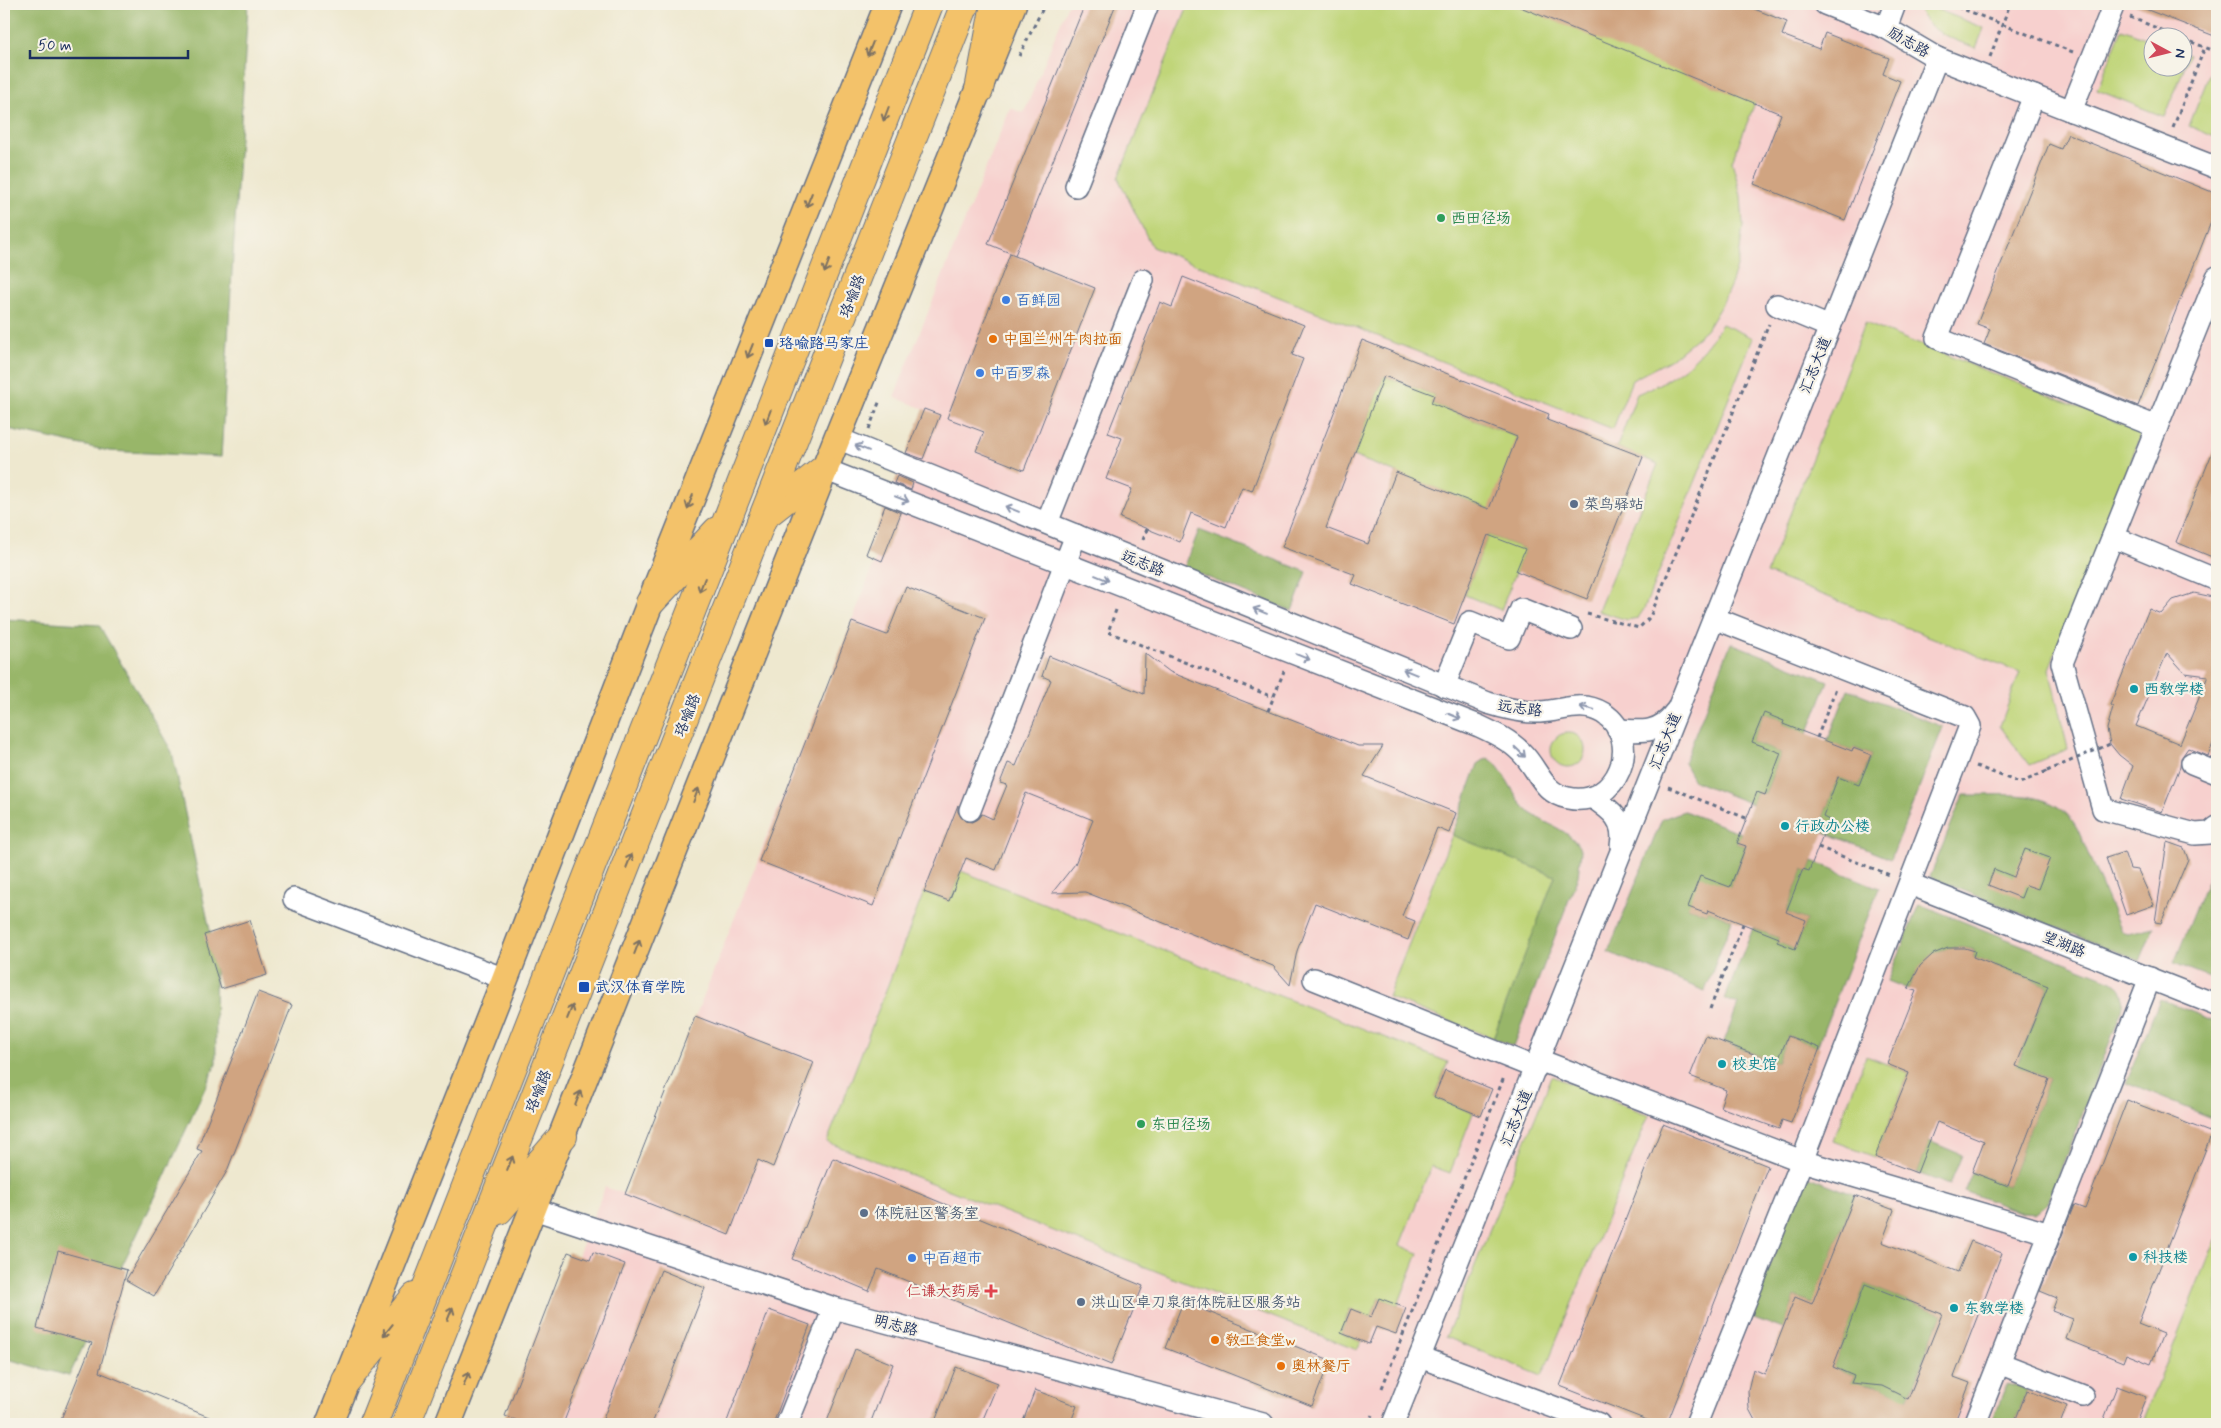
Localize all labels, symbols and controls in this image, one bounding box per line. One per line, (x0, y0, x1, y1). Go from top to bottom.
street label: 励志路 (1884, 23, 1933, 63)
scale bar (30, 28, 188, 60)
north arrow (2144, 28, 2194, 78)
text: 50 m (38, 36, 72, 56)
one-way arrow (864, 41, 874, 56)
text: N (2170, 48, 2189, 59)
one-way arrow (881, 106, 890, 122)
one-way arrow (804, 192, 814, 207)
place label: 西田径场 (1451, 209, 1511, 229)
marker: 西田径场 (1435, 212, 1447, 224)
one-way arrow (822, 258, 831, 273)
street label: 珞喻路 (836, 272, 870, 321)
place label: 百鲜园 (1016, 291, 1061, 311)
marker: 百鲜园 (1000, 294, 1012, 306)
place label: 中国兰州牛肉拉面 (1003, 330, 1123, 350)
marker: 中国兰州牛肉拉面 (987, 333, 999, 345)
place label: 珞喻路马家庄 (779, 334, 869, 354)
street label: 汇志大道 (1795, 334, 1836, 397)
marker: 珞喻路马家庄 (763, 337, 775, 349)
one-way arrow (745, 343, 754, 358)
place label: 中百罗森 (990, 364, 1050, 384)
marker: 中百罗森 (974, 367, 986, 379)
one-way arrow (762, 409, 772, 424)
one-way arrow (855, 442, 870, 452)
one-way arrow (685, 494, 694, 509)
one-way arrow (894, 495, 910, 504)
place label: 菜鸟驿站 (1584, 495, 1644, 515)
marker: 菜鸟驿站 (1568, 498, 1580, 510)
one-way arrow (1005, 504, 1020, 514)
street label: 远志路 (1118, 546, 1167, 582)
one-way arrow (1094, 574, 1110, 583)
one-way arrow (697, 577, 706, 592)
one-way arrow (1253, 605, 1268, 615)
one-way arrow (1294, 653, 1310, 662)
one-way arrow (1403, 667, 1418, 676)
place label: 西教学楼 (2144, 680, 2204, 700)
marker: 西教学楼 (2128, 683, 2140, 695)
street label: 珞喻路 (670, 691, 706, 740)
street label: 远志路 (1496, 696, 1543, 722)
one-way arrow (1579, 703, 1595, 712)
street label: 汇志大道 (1645, 710, 1686, 773)
one-way arrow (1446, 712, 1461, 721)
one-way arrow (1514, 746, 1526, 758)
one-way arrow (693, 788, 702, 803)
place label: 行政办公楼 (1795, 817, 1870, 837)
marker: 行政办公楼 (1779, 820, 1791, 832)
one-way arrow (626, 853, 635, 868)
street label: 望湖路 (2039, 927, 2088, 963)
one-way arrow (633, 940, 642, 955)
place label: 武汉体育学院 (595, 978, 685, 998)
marker: 武汉体育学院 (577, 980, 591, 994)
one-way arrow (566, 1005, 575, 1020)
place label: 校史馆 (1732, 1055, 1777, 1075)
marker: 校史馆 (1716, 1058, 1728, 1070)
street label: 珞喻路 (521, 1067, 557, 1116)
street label: 汇志大道 (1496, 1087, 1537, 1150)
one-way arrow (574, 1091, 583, 1106)
place label: 东田径场 (1151, 1115, 1211, 1135)
marker: 东田径场 (1135, 1118, 1147, 1130)
one-way arrow (506, 1156, 515, 1171)
place label: 体院社区警务室 (874, 1204, 979, 1224)
marker: 体院社区警务室 (858, 1207, 870, 1219)
place label: 科技楼 (2143, 1248, 2188, 1268)
place label: 中百超市 (922, 1249, 982, 1269)
marker: 科技楼 (2127, 1251, 2139, 1263)
marker: 中百超市 (906, 1252, 918, 1264)
place label: 仁谦大药房 (906, 1282, 981, 1302)
marker: 仁谦大药房 (985, 1285, 997, 1297)
place label: 洪山区卓刀泉街体院社区服务站 (1091, 1293, 1301, 1313)
marker: 洪山区卓刀泉街体院社区服务站 (1075, 1296, 1087, 1308)
place label: 东教学楼 (1964, 1299, 2024, 1319)
marker: 东教学楼 (1948, 1302, 1960, 1314)
one-way arrow (446, 1307, 455, 1322)
street label: 明志路 (871, 1310, 920, 1341)
one-way arrow (382, 1323, 393, 1336)
place label: 教工食堂w (1225, 1331, 1295, 1351)
marker: 教工食堂w (1209, 1334, 1221, 1346)
place label: 奥林餐厅 (1291, 1357, 1351, 1377)
marker: 奥林餐厅 (1275, 1360, 1287, 1372)
one-way arrow (461, 1372, 471, 1387)

